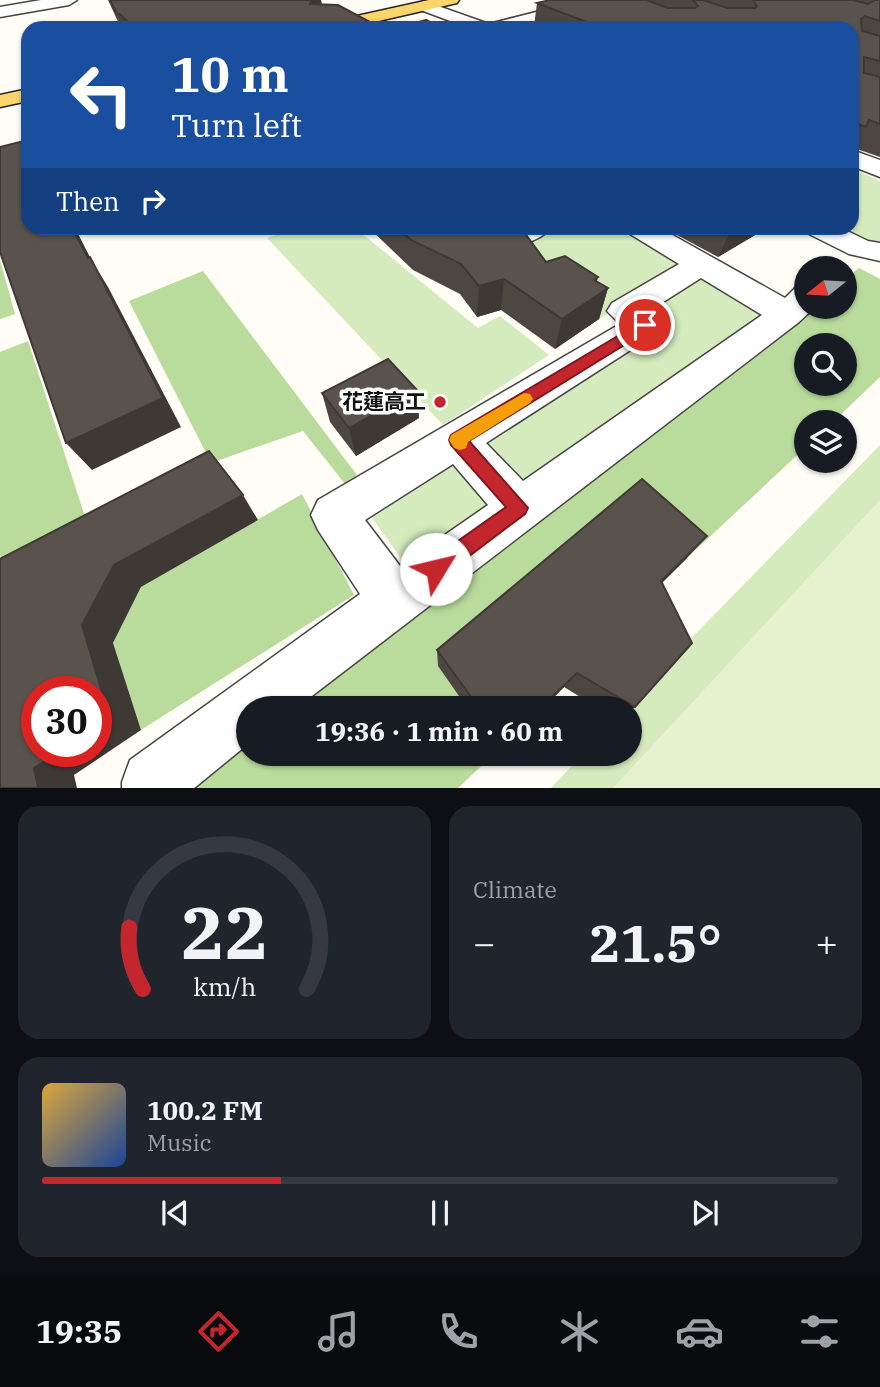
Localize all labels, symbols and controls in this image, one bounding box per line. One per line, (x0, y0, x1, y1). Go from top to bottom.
text: 10 m (171, 42, 289, 105)
icon: left (56, 49, 147, 140)
text: Turn left (171, 104, 302, 146)
icon: right (134, 182, 172, 220)
text: Then (56, 184, 120, 218)
north arrow (794, 256, 858, 318)
map controls (794, 256, 857, 473)
pin (615, 295, 675, 355)
icon: arrive (626, 306, 664, 344)
button: search (794, 333, 857, 396)
place label: 花蓮高工 (342, 387, 426, 415)
marker: 花蓮高工 (432, 394, 448, 410)
button: layers (794, 410, 857, 473)
position arrow (399, 532, 473, 606)
speed limit sign: 30 (21, 676, 112, 767)
text: 19:36 · 1 min · 60 m (315, 714, 563, 748)
text: Climate (473, 874, 557, 904)
text: 22 (181, 884, 268, 979)
text: 21.5° (589, 909, 722, 976)
text: − (473, 918, 496, 967)
text: + (815, 918, 838, 967)
text: km/h (193, 969, 256, 1002)
text: 100.2 FM (147, 1093, 263, 1127)
text: Music (147, 1127, 212, 1157)
icon: previous (156, 1194, 194, 1232)
icon: pause (421, 1194, 459, 1232)
icon: next (686, 1194, 724, 1232)
icon: directions (194, 1307, 243, 1356)
icon: music (314, 1307, 363, 1356)
icon: phone (434, 1307, 483, 1356)
icon: climate (555, 1307, 604, 1356)
icon: car (675, 1307, 724, 1356)
icon: filters (795, 1307, 844, 1356)
text: 19:35 (36, 1310, 122, 1352)

